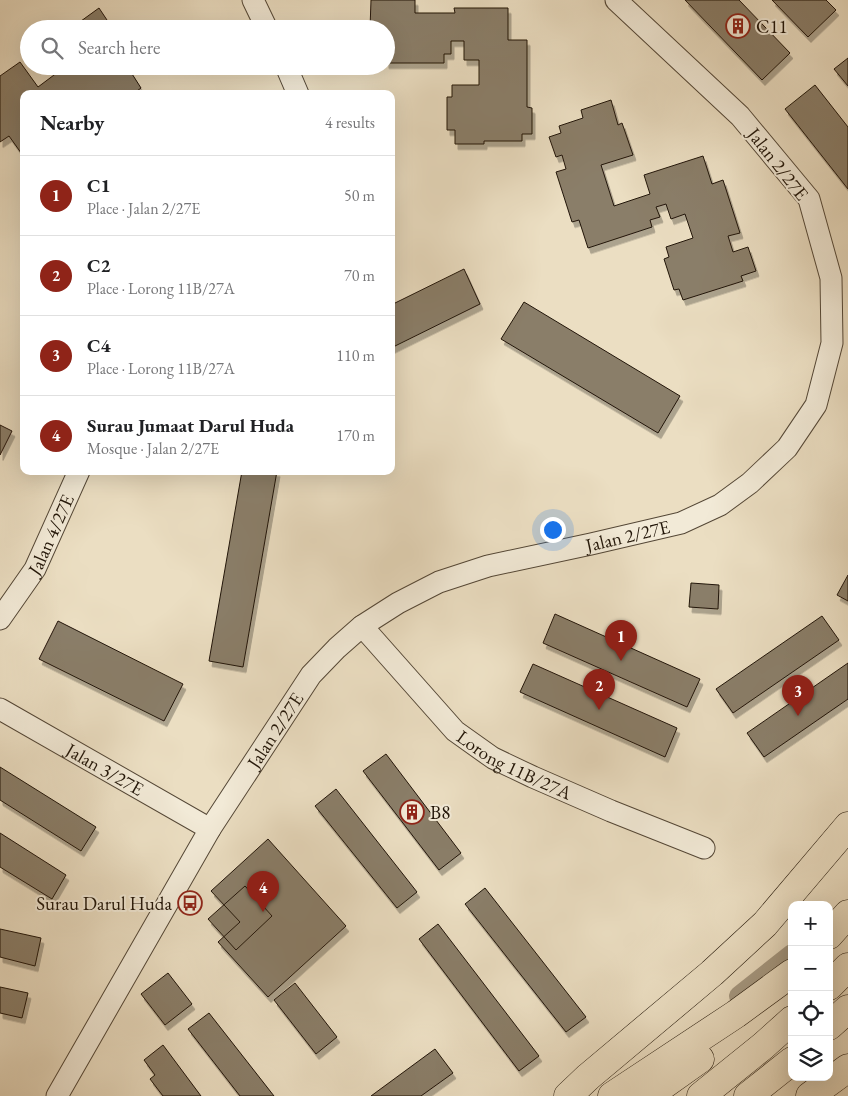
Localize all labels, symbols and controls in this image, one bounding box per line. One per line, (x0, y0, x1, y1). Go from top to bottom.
building icon: C11 (725, 13, 751, 39)
place label: C11 (756, 14, 788, 39)
search box (20, 20, 395, 75)
icon: search (38, 34, 66, 62)
text: Search here (78, 35, 160, 60)
text: Nearby (40, 109, 104, 136)
text: 4 results (325, 112, 375, 133)
street label: Jalan 2/27E (741, 121, 814, 206)
text: C1 (87, 173, 111, 198)
text: 1 (52, 185, 60, 206)
text: 50 m (344, 185, 375, 206)
text: Place · Jalan 2/27E (87, 198, 200, 219)
text: C2 (87, 253, 111, 278)
text: 2 (52, 265, 60, 286)
text: 70 m (344, 265, 375, 286)
text: Place · Lorong 11B/27A (87, 278, 235, 299)
text: C4 (87, 333, 111, 358)
text: 3 (52, 345, 60, 366)
text: 110 m (336, 345, 375, 366)
text: Place · Lorong 11B/27A (87, 358, 235, 379)
text: Surau Jumaat Darul Huda (87, 413, 294, 438)
text: 4 (52, 425, 60, 446)
text: 170 m (336, 425, 375, 446)
text: Mosque · Jalan 2/27E (87, 438, 219, 459)
street label: Jalan 4/27E (21, 490, 80, 582)
street label: Jalan 2/27E (581, 513, 673, 558)
your location (540, 517, 566, 543)
pin: 1 (605, 620, 637, 661)
pin: 2 (583, 669, 615, 710)
pin: 3 (782, 675, 814, 716)
street label: Jalan 2/27E (240, 687, 309, 774)
street label: Lorong 11B/27A (452, 724, 577, 805)
street label: Jalan 3/27E (60, 736, 149, 801)
building icon: B8 (399, 799, 425, 825)
place label: B8 (430, 800, 450, 825)
pin: 4 (247, 871, 279, 912)
bus stop icon: Surau Darul Huda (177, 890, 203, 916)
place label: Surau Darul Huda (36, 891, 172, 916)
map controls (788, 901, 833, 1081)
button: + (788, 901, 833, 946)
button: − (788, 946, 833, 991)
button: locate (788, 991, 833, 1036)
button: layers (788, 1036, 833, 1081)

